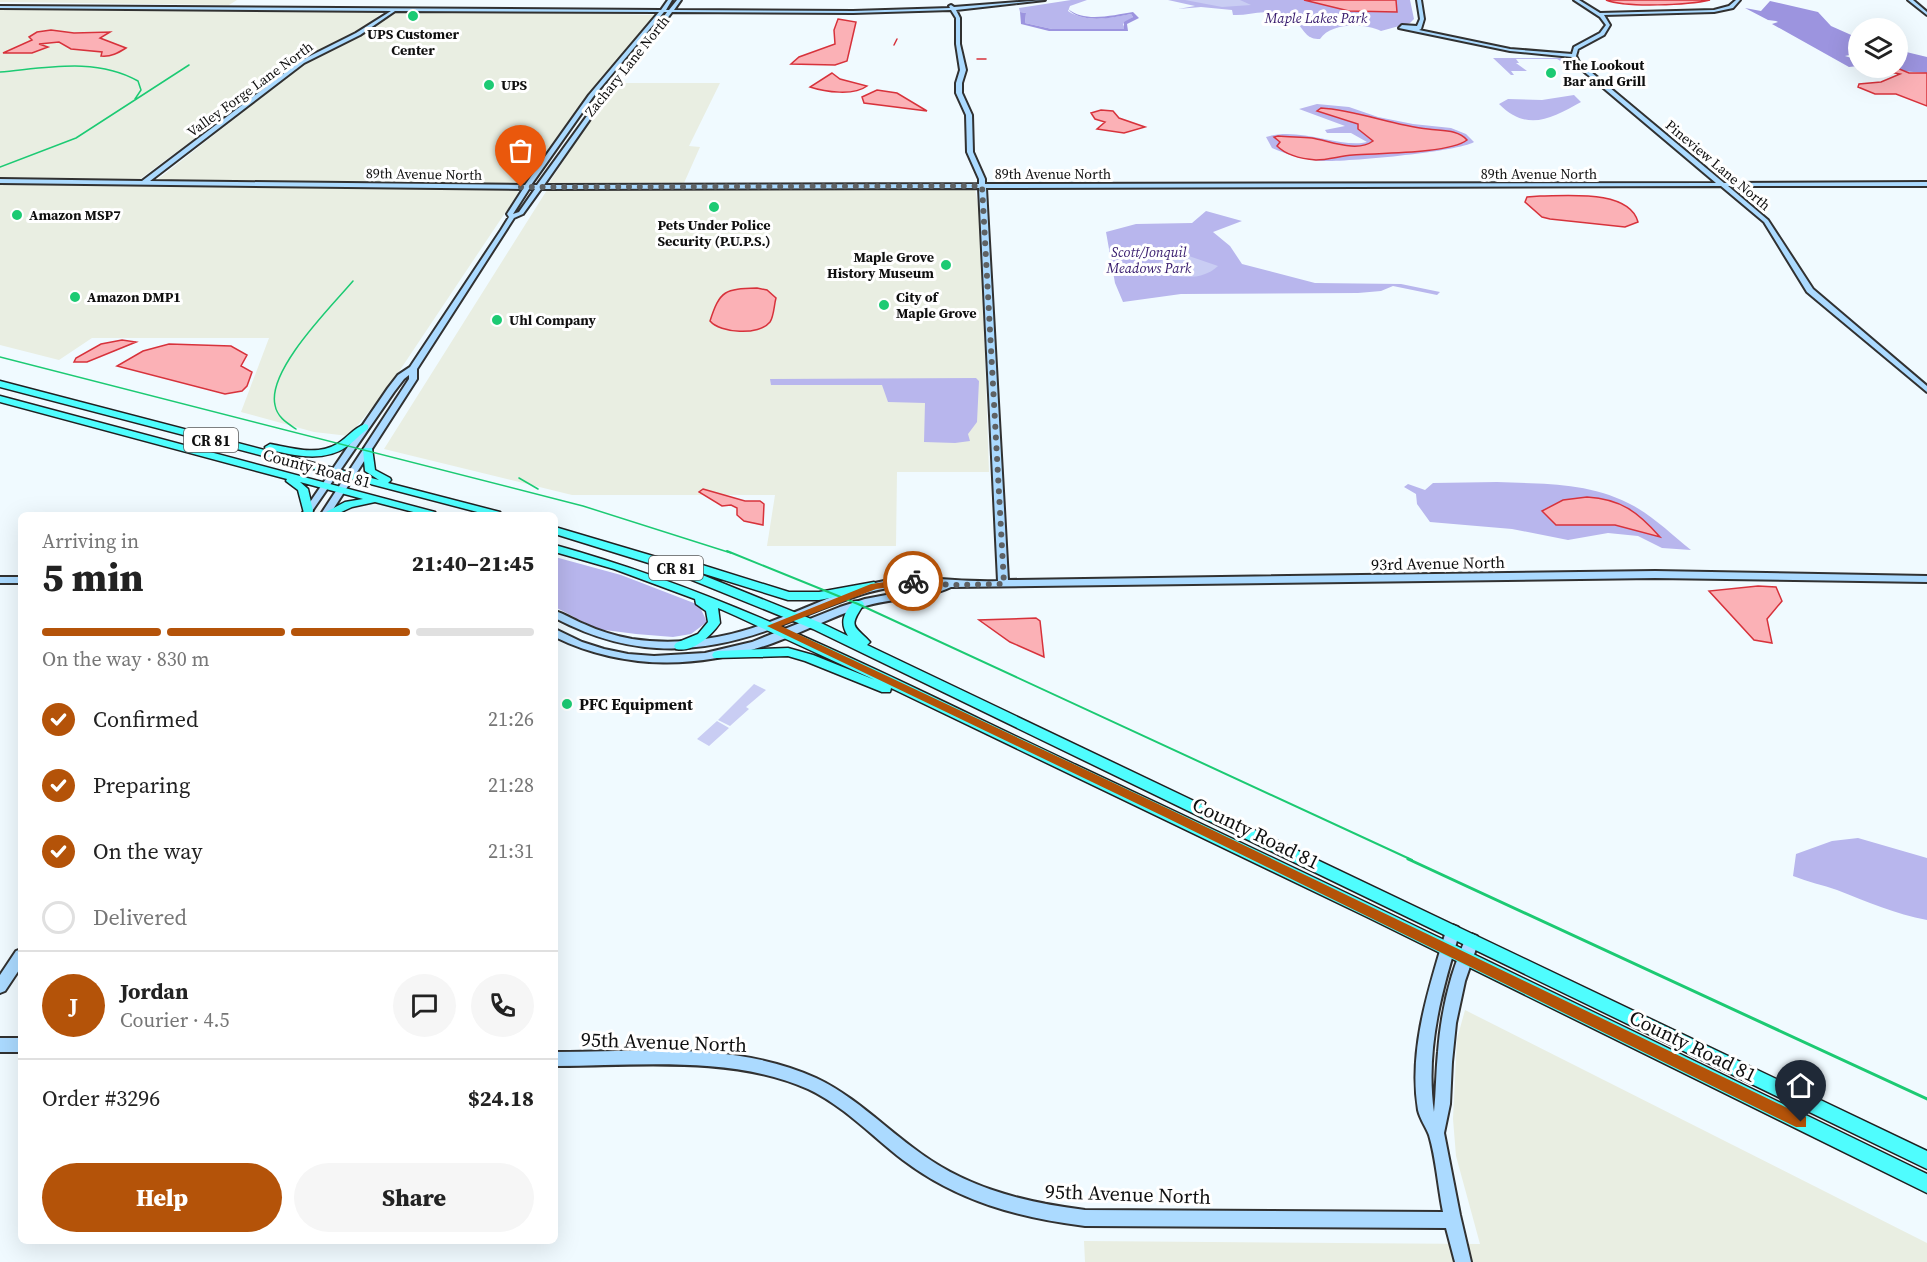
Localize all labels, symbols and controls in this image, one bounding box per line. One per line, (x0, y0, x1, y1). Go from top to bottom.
park label: Maple Lakes Park (1264, 8, 1368, 28)
marker: UPS Customer Center (406, 9, 420, 23)
street label: Zachary Lane North (580, 11, 674, 121)
map controls (1848, 18, 1908, 78)
button: layers (1848, 18, 1908, 78)
place label: UPS Customer Center (367, 24, 459, 60)
street label: Valley Forge Lane North (183, 37, 317, 141)
place label: The Lookout Bar and Grill (1563, 55, 1646, 91)
marker: The Lookout Bar and Grill (1544, 66, 1558, 80)
place label: UPS (501, 75, 528, 95)
marker: UPS (482, 78, 496, 92)
street label: Pineview Lane North (1661, 115, 1775, 215)
pin (495, 125, 546, 187)
icon: bag (504, 134, 537, 167)
street label: 89th Avenue North (366, 163, 482, 185)
street label: 89th Avenue North (995, 164, 1111, 184)
street label: 89th Avenue North (1481, 164, 1597, 184)
marker: Pets Under Police Security (P.U.P.S.) (707, 200, 721, 214)
place label: Amazon MSP7 (29, 205, 121, 225)
marker: Amazon MSP7 (10, 208, 24, 222)
place label: Pets Under Police Security (P.U.P.S.) (657, 215, 771, 251)
park label: Scott/Jonquil Meadows Park (1106, 242, 1192, 278)
place label: Maple Grove History Museum (827, 247, 934, 283)
marker: Maple Grove History Museum (939, 258, 953, 272)
place label: Amazon DMP1 (87, 287, 181, 307)
place label: City of Maple Grove (896, 287, 977, 323)
marker: Amazon DMP1 (68, 290, 82, 304)
marker: City of Maple Grove (877, 298, 891, 312)
place label: Uhl Company (509, 310, 597, 330)
marker: Uhl Company (490, 313, 504, 327)
road number: CR 81 (184, 428, 238, 452)
street label: County Road 81 (261, 443, 373, 493)
text: Arriving in (42, 527, 139, 555)
text: 21:40–21:45 (412, 548, 534, 578)
text: 5 min (42, 551, 144, 604)
courier (883, 551, 943, 611)
street label: 93rd Avenue North (1371, 551, 1506, 575)
road number: CR 81 (649, 556, 703, 580)
icon: bike (897, 565, 930, 598)
text: On the way · 830 m (42, 645, 209, 673)
place label: PFC Equipment (579, 693, 693, 715)
marker: PFC Equipment (560, 697, 574, 711)
icon: check (42, 703, 75, 736)
text: Confirmed (93, 704, 198, 734)
text: 21:26 (488, 705, 534, 733)
icon: check (42, 769, 75, 802)
text: Preparing (93, 770, 190, 800)
text: 21:28 (488, 771, 534, 799)
street label: County Road 81 (1188, 790, 1324, 876)
icon: check (42, 835, 75, 868)
text: On the way (93, 836, 202, 866)
text: 21:31 (488, 837, 534, 865)
text: Delivered (93, 902, 187, 932)
button: chat (393, 974, 456, 1037)
button: phone (471, 974, 534, 1037)
text: Jordan (120, 976, 188, 1006)
text: J (69, 990, 78, 1020)
street label: County Road 81 (1625, 1003, 1761, 1089)
text: Courier · 4.5 (120, 1006, 229, 1034)
street label: 95th Avenue North (580, 1025, 748, 1059)
pin (1775, 1060, 1826, 1122)
icon: home (1784, 1069, 1817, 1102)
text: Order #3296 (42, 1083, 160, 1113)
text: $24.18 (468, 1083, 534, 1113)
button: Help (42, 1163, 282, 1232)
button: Share (294, 1163, 534, 1232)
street label: 95th Avenue North (1044, 1177, 1212, 1211)

